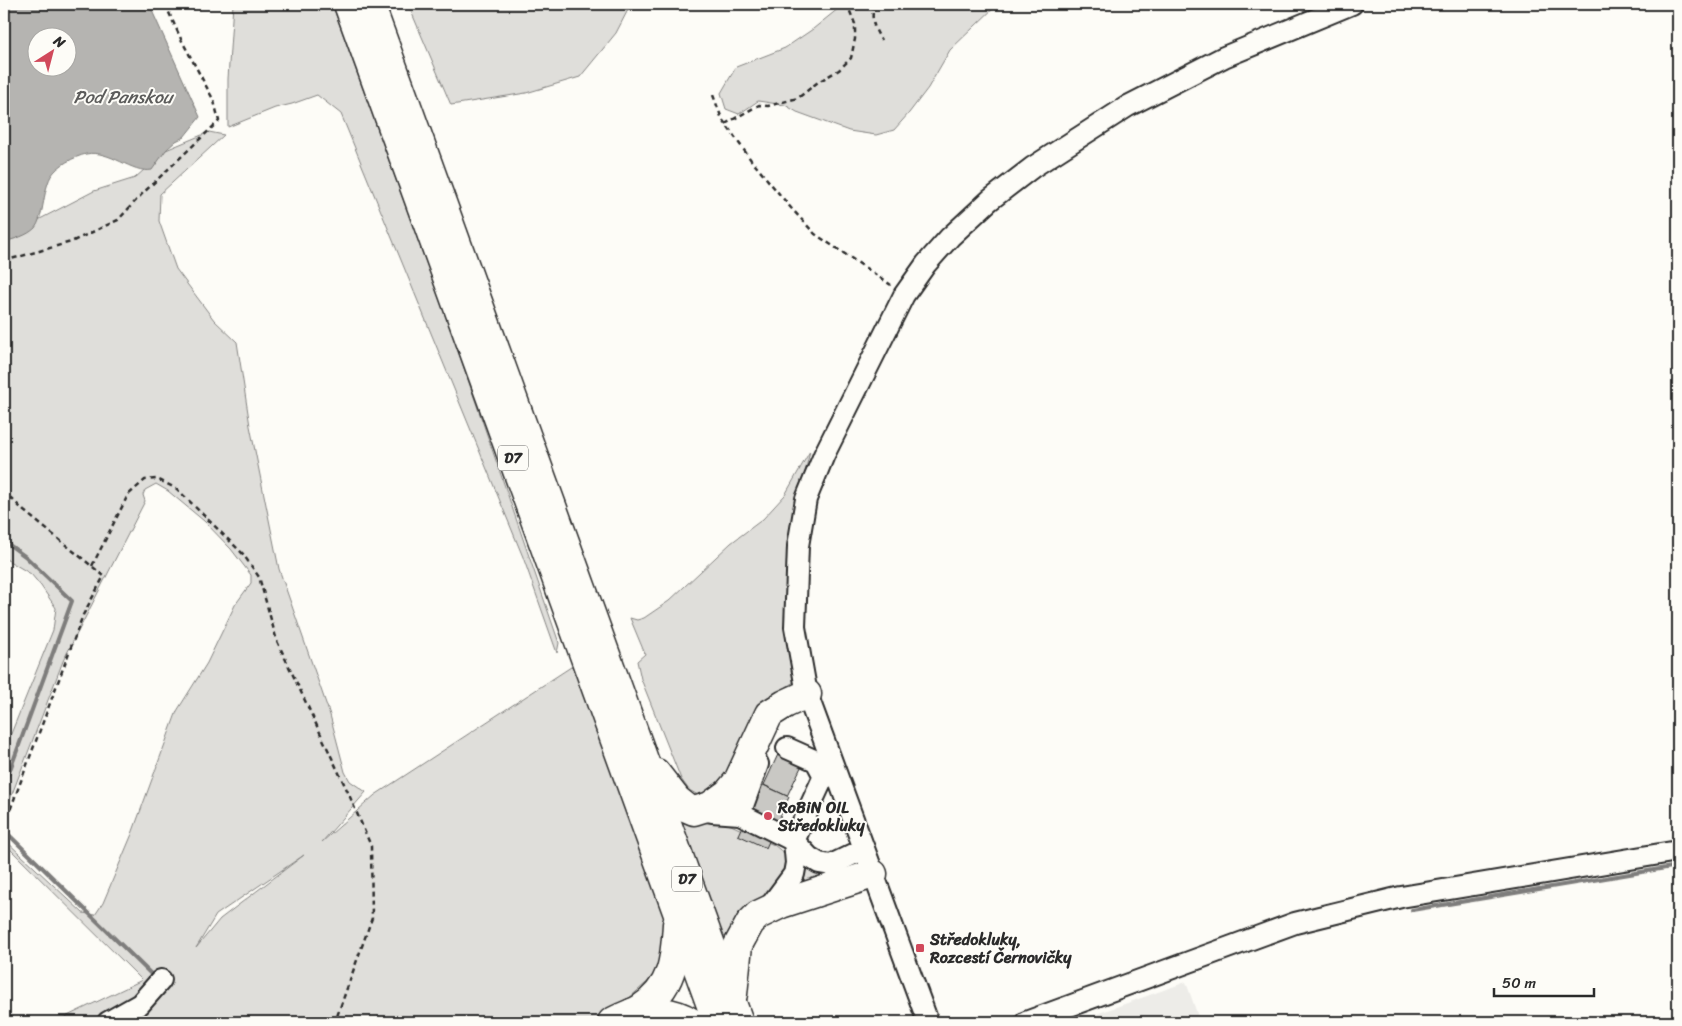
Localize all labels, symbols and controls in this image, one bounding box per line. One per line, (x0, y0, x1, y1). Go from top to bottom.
north arrow (28, 28, 78, 78)
text: N (47, 28, 71, 55)
water label: Pod Panskou (73, 81, 175, 113)
road number: D7 (498, 446, 528, 470)
place label: RoBiN OIL Středokluky (777, 793, 866, 840)
marker: RoBiN OIL Středokluky (762, 810, 774, 822)
road number: D7 (672, 866, 702, 892)
place label: Středokluky, Rozcestí Černovičky (929, 925, 1072, 972)
marker: Středokluky, Rozcestí Černovičky (914, 942, 926, 954)
scale bar (1494, 966, 1594, 998)
text: 50 m (1502, 970, 1537, 996)

